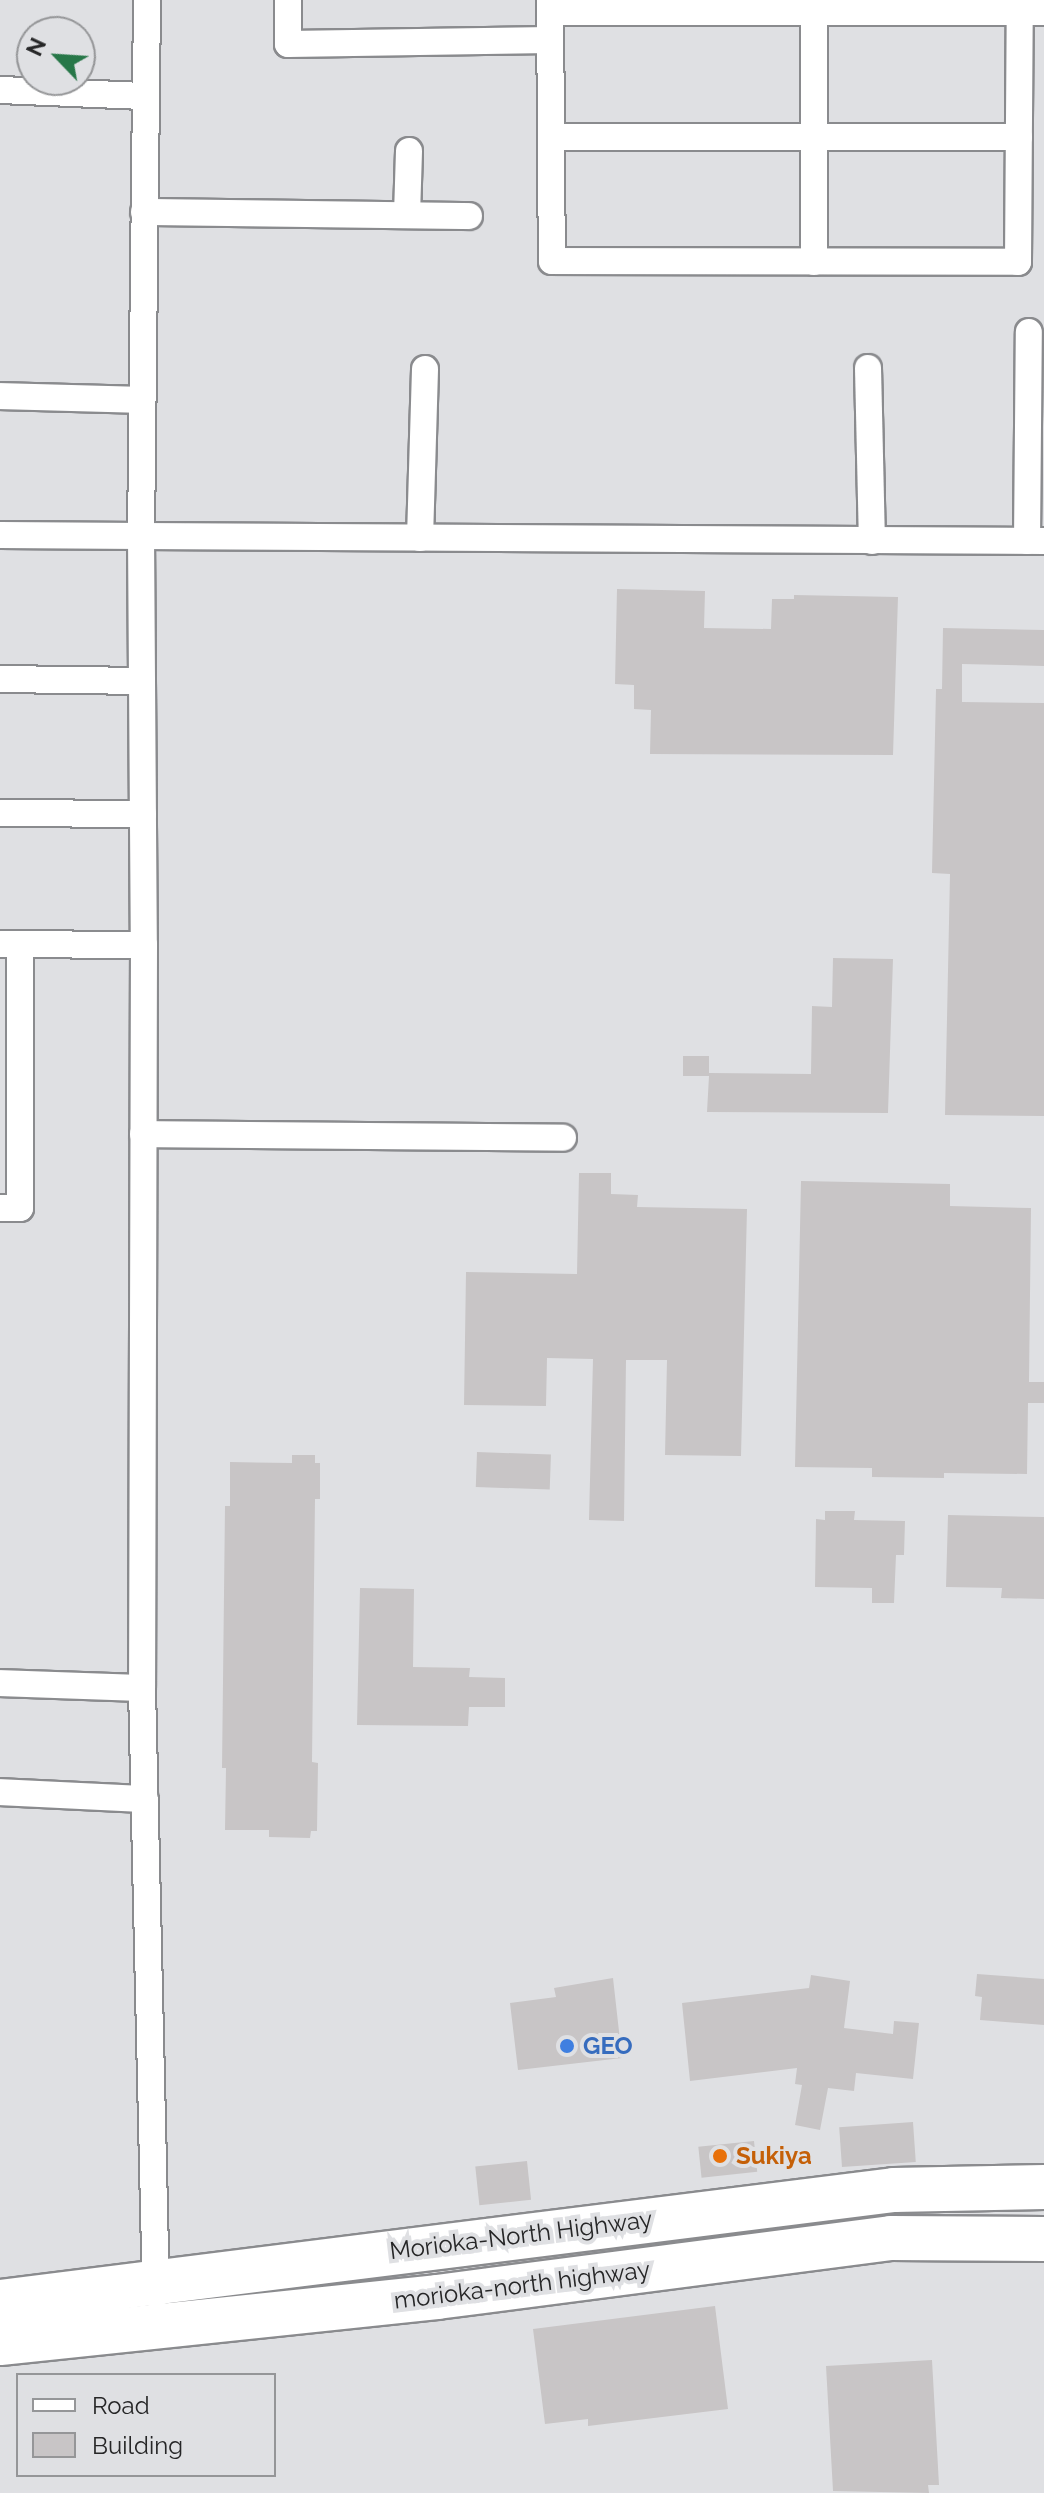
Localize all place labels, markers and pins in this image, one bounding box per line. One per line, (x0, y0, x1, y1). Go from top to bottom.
place label: GEO (583, 2032, 633, 2060)
marker: GEO (558, 2037, 576, 2055)
place label: Sukiya (736, 2142, 812, 2170)
marker: Sukiya (711, 2147, 729, 2165)

